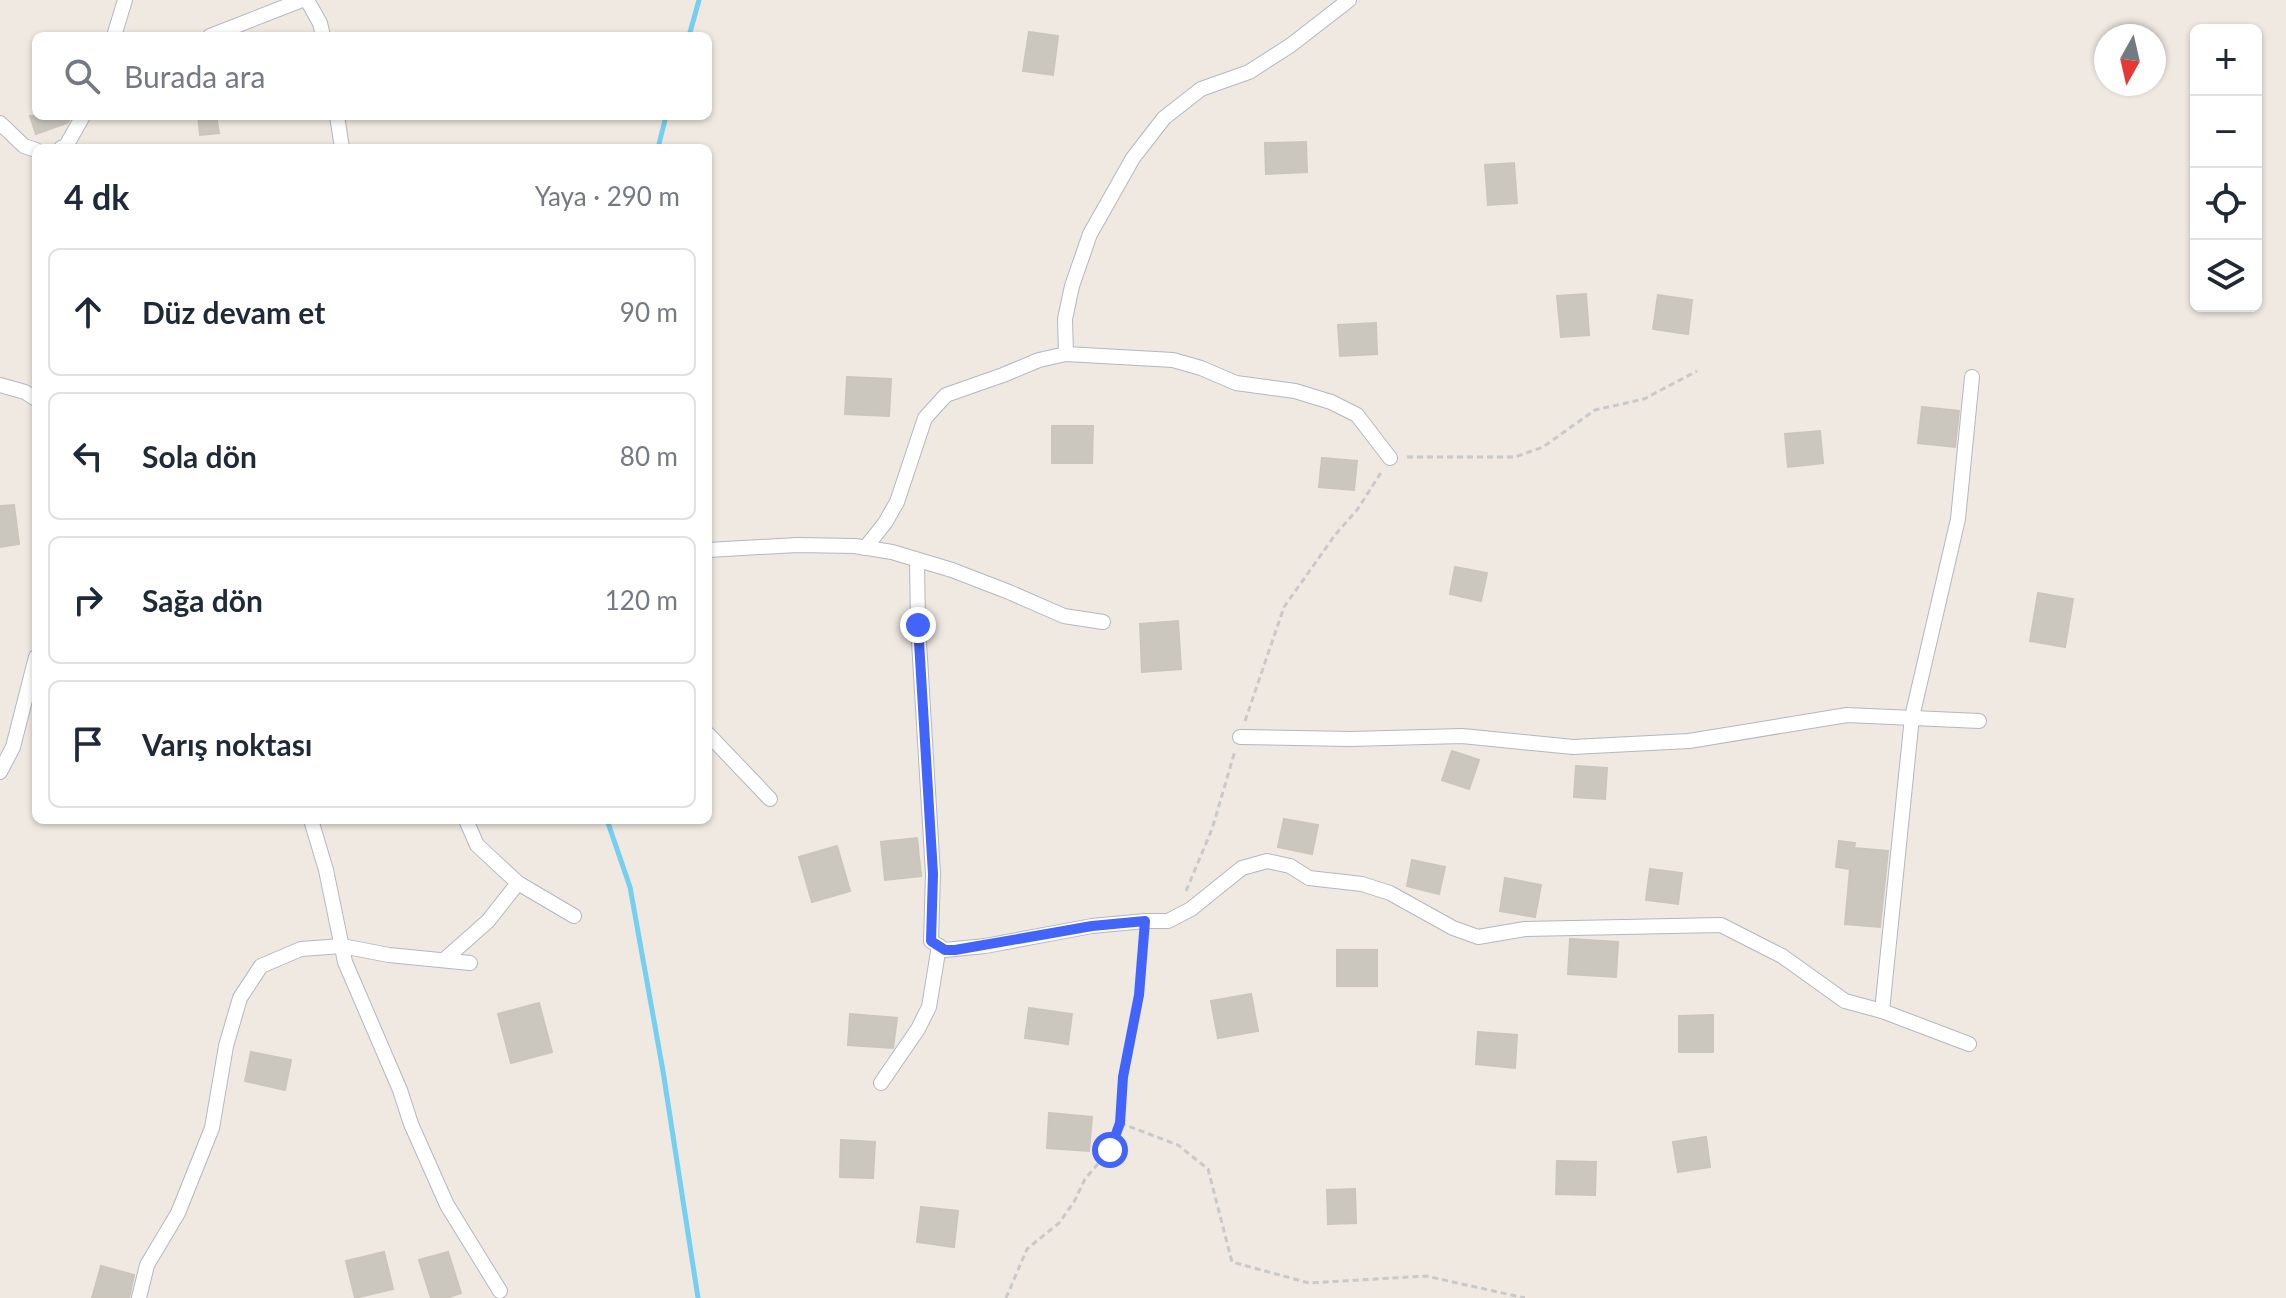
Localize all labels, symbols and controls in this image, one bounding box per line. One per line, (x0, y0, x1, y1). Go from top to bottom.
north arrow (2094, 24, 2166, 96)
map controls (2190, 24, 2262, 312)
button: + (2190, 24, 2262, 96)
search box (32, 32, 712, 120)
icon: search (60, 54, 104, 98)
text: Burada ara (124, 58, 265, 94)
button: − (2190, 96, 2262, 168)
button: locate (2190, 168, 2262, 240)
text: 4 dk (64, 176, 129, 217)
text: Yaya · 290 m (535, 180, 680, 212)
button: layers (2190, 240, 2262, 312)
icon: ahead (66, 290, 110, 334)
text: Düz devam et (142, 294, 325, 330)
text: 90 m (620, 296, 678, 328)
icon: left (66, 434, 110, 478)
text: Sola dön (142, 438, 257, 474)
text: 80 m (620, 440, 678, 472)
icon: right (66, 578, 110, 622)
text: Sağa dön (142, 582, 263, 618)
text: 120 m (605, 584, 678, 616)
route end (900, 607, 936, 643)
icon: arrive (66, 722, 110, 766)
text: Varış noktası (142, 726, 313, 762)
route start (1092, 1132, 1128, 1168)

